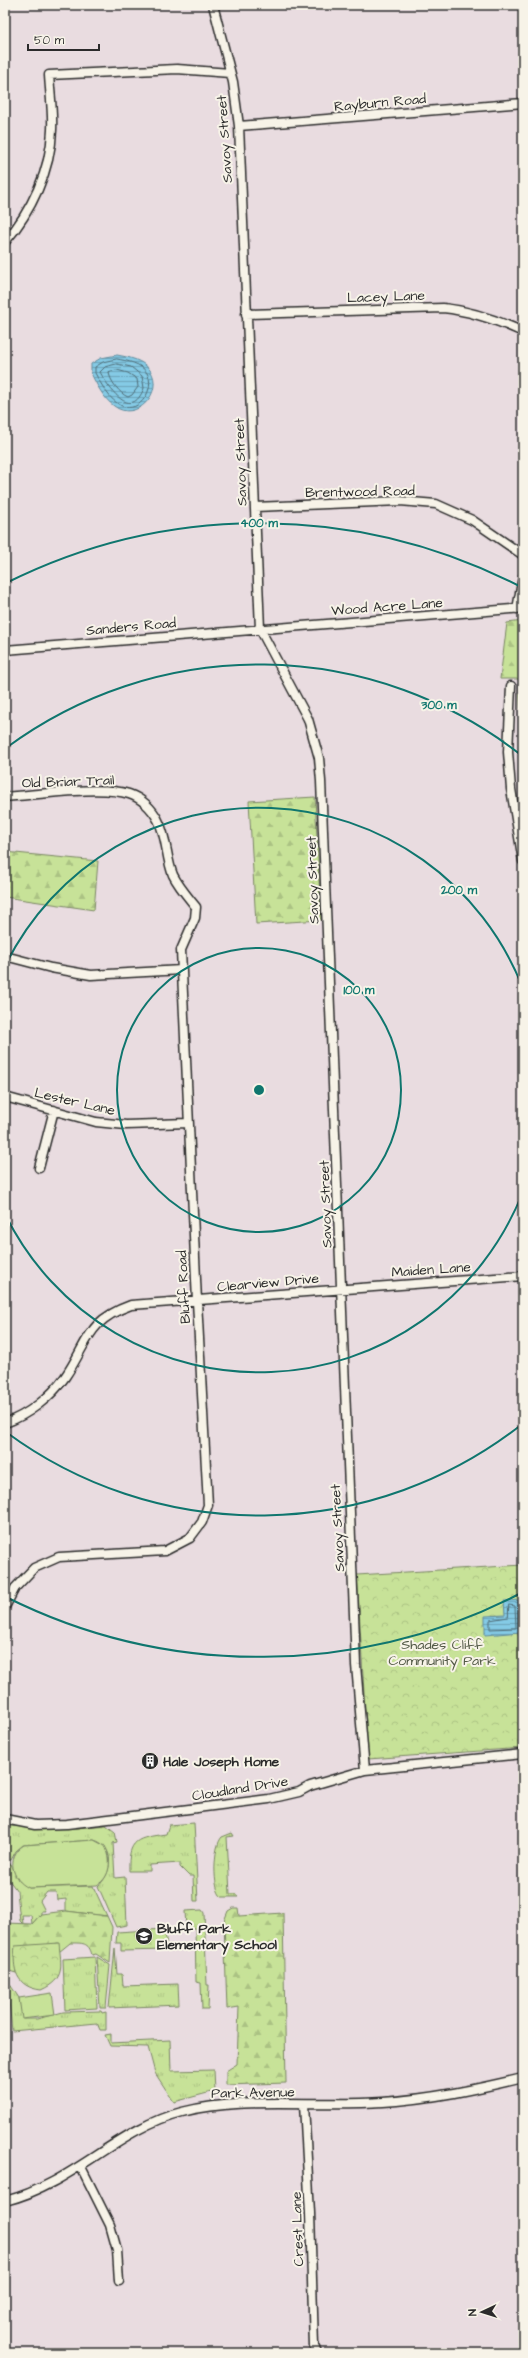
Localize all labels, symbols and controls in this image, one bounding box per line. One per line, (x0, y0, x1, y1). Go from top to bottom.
scale bar (28, 26, 99, 52)
text: 50 m (34, 32, 65, 49)
street label: Rayburn Road (333, 89, 427, 117)
street label: Savoy Street (212, 94, 238, 183)
street label: Lacey Lane (347, 286, 426, 308)
street label: Savoy Street (229, 417, 253, 506)
street label: Brentwood Road (305, 481, 415, 503)
text: 400 m (240, 515, 278, 532)
street label: Wood Acre Lane (331, 593, 444, 621)
street label: Sanders Road (85, 613, 177, 641)
text: 300 m (420, 697, 457, 714)
street label: Old Briar Trail (21, 770, 115, 794)
street label: Savoy Street (301, 835, 325, 924)
text: 200 m (440, 882, 478, 899)
text: 100 m (344, 982, 375, 999)
street label: Lester Lane (32, 1083, 118, 1121)
centre of rings (252, 1083, 266, 1097)
street label: Savoy Street (314, 1159, 338, 1248)
street label: Bluff Road (172, 1250, 196, 1324)
street label: Maiden Lane (391, 1257, 472, 1283)
street label: Clearview Drive (216, 1269, 320, 1297)
street label: Savoy Street (326, 1483, 350, 1572)
park label: Shades Cliff Community Park (388, 1635, 496, 1671)
building icon: Hale Joseph Home (140, 1751, 160, 1771)
place label: Hale Joseph Home (163, 1752, 279, 1772)
street label: Cloudland Drive (191, 1771, 290, 1806)
place label: Bluff Park Elementary School (157, 1919, 278, 1955)
school or university icon: Bluff Park Elementary School (134, 1926, 154, 1946)
street label: Park Avenue (211, 2082, 295, 2104)
street label: Crest Lane (287, 2191, 309, 2267)
north arrow (462, 2292, 502, 2332)
text: N (465, 2309, 480, 2317)

